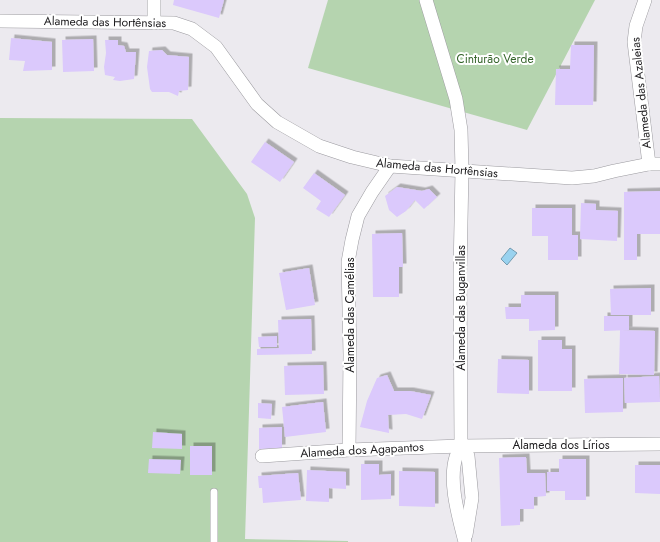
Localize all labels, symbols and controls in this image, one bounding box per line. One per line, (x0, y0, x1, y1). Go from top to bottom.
street label: Alameda das Hortênsias (44, 12, 167, 32)
street label: Alameda das Azaleias (626, 36, 656, 150)
park label: Cinturão Verde (456, 50, 534, 68)
street label: Alameda das Hortênsias (375, 154, 499, 182)
street label: Alameda das Buganvillas (452, 245, 470, 371)
street label: Alameda das Camélias (341, 257, 359, 373)
street label: Alameda dos Lírios (512, 436, 610, 454)
street label: Alameda dos Agapantos (300, 438, 424, 462)

